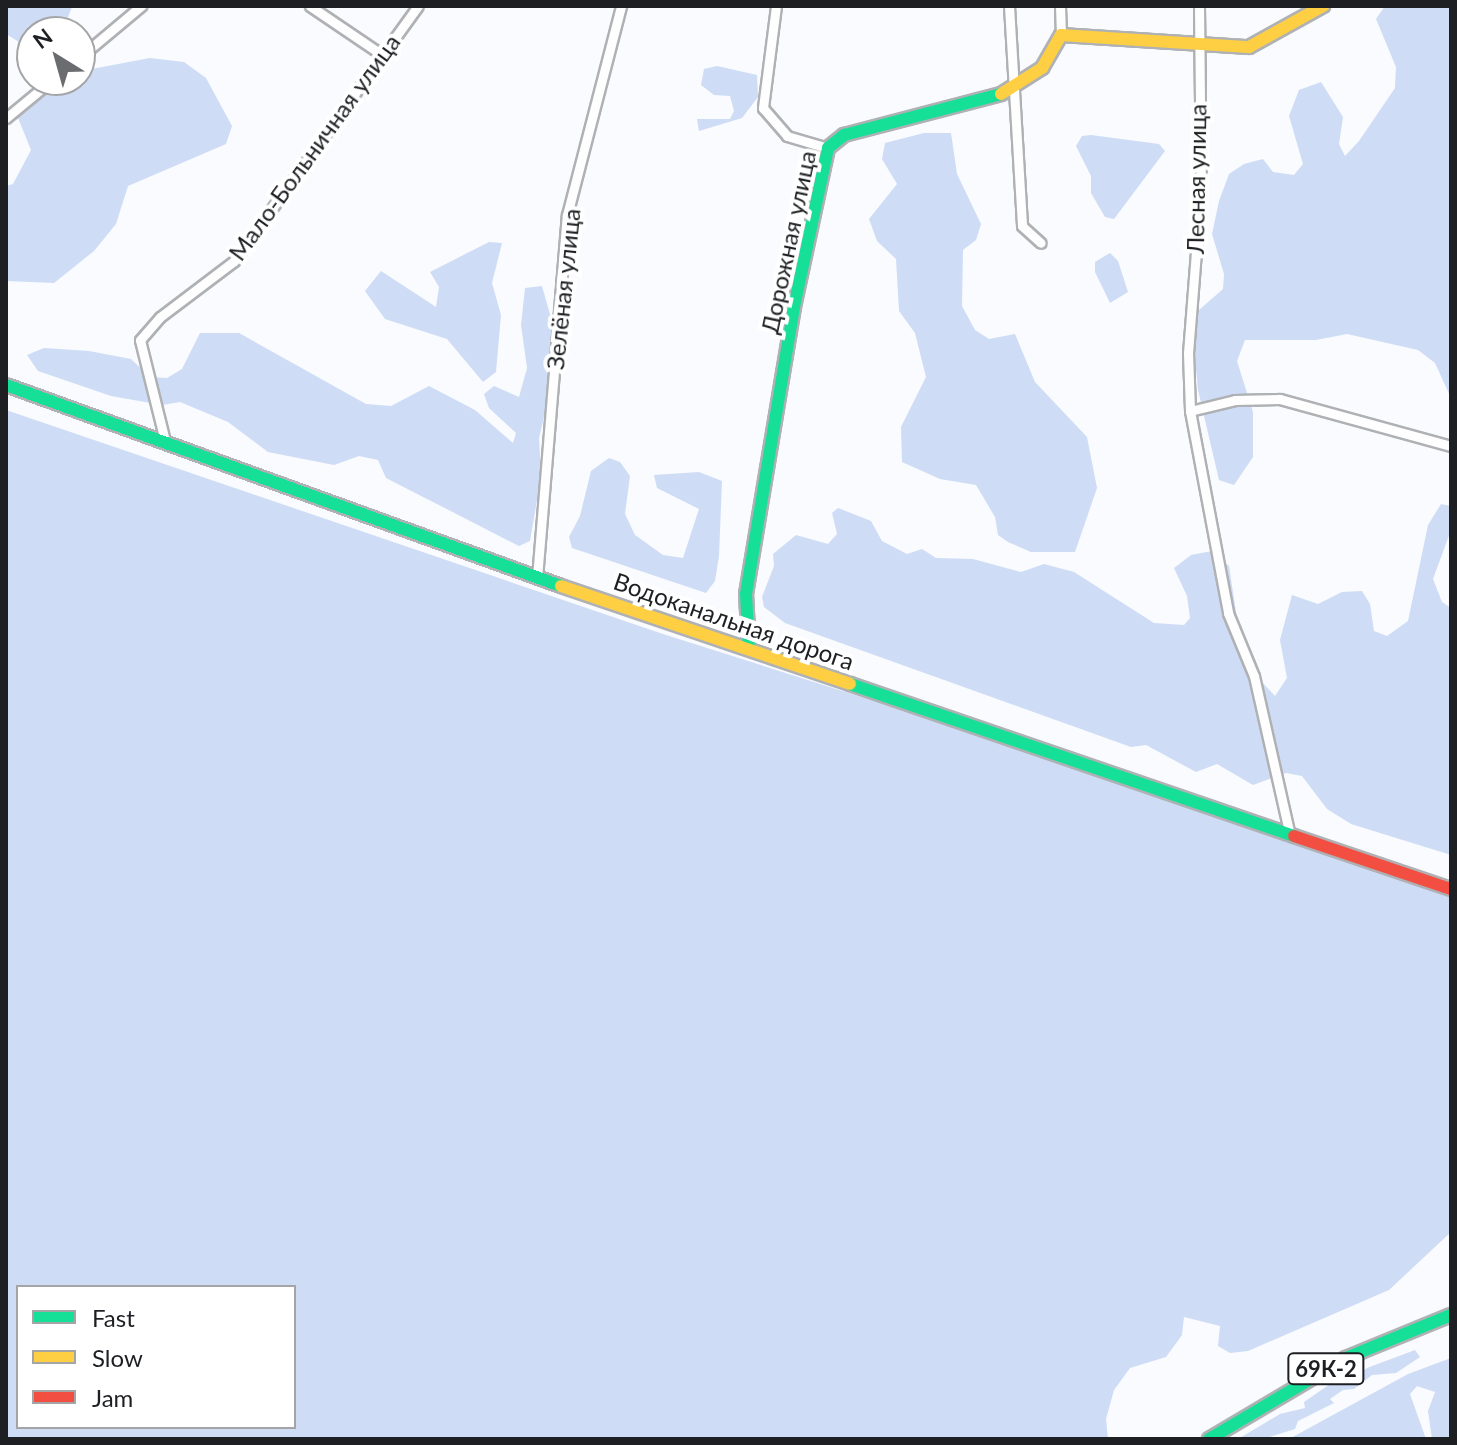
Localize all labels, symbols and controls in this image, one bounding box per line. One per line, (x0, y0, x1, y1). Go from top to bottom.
north arrow (16, 16, 96, 96)
text: N (28, 22, 57, 54)
street label: Мало-Больничная улица (222, 28, 406, 266)
street label: Лесная улица (1180, 104, 1212, 254)
street label: Дорожная улица (755, 148, 821, 336)
street label: Зелёная улица (540, 207, 586, 371)
street label: Водоканальная дорога (610, 566, 858, 676)
legend (16, 1285, 296, 1429)
text: Fast (92, 1303, 135, 1332)
text: Slow (92, 1343, 143, 1372)
road number: 69К-2 (1286, 1351, 1366, 1387)
text: Jam (92, 1383, 133, 1412)

